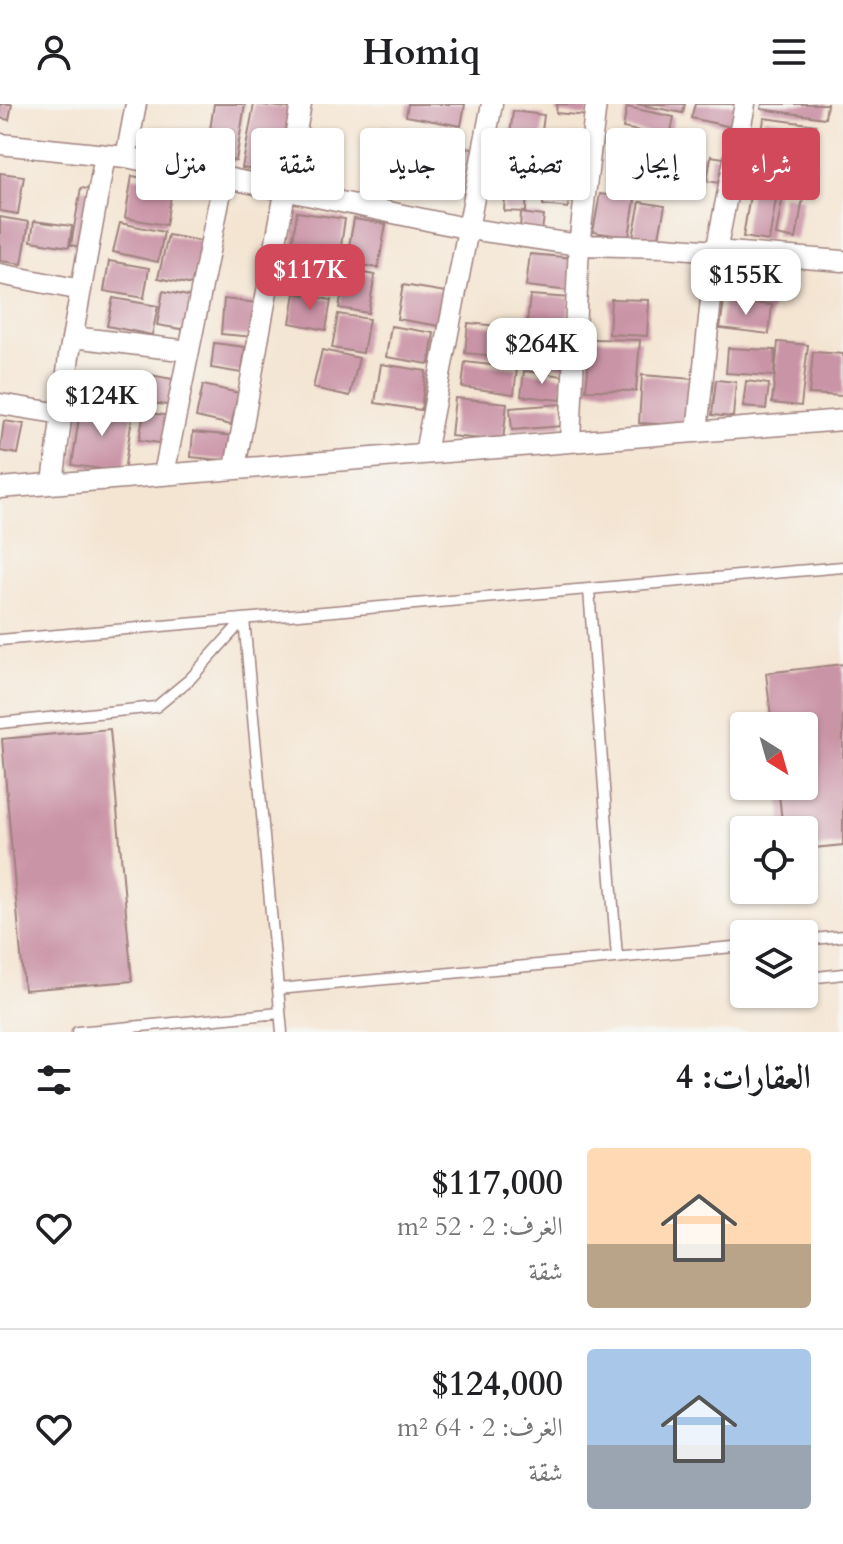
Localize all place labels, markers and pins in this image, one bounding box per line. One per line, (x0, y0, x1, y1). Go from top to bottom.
pin: $117K (254, 244, 366, 312)
pin: $155K (690, 249, 802, 317)
pin: $264K (486, 318, 598, 386)
pin: $124K (46, 370, 158, 438)

